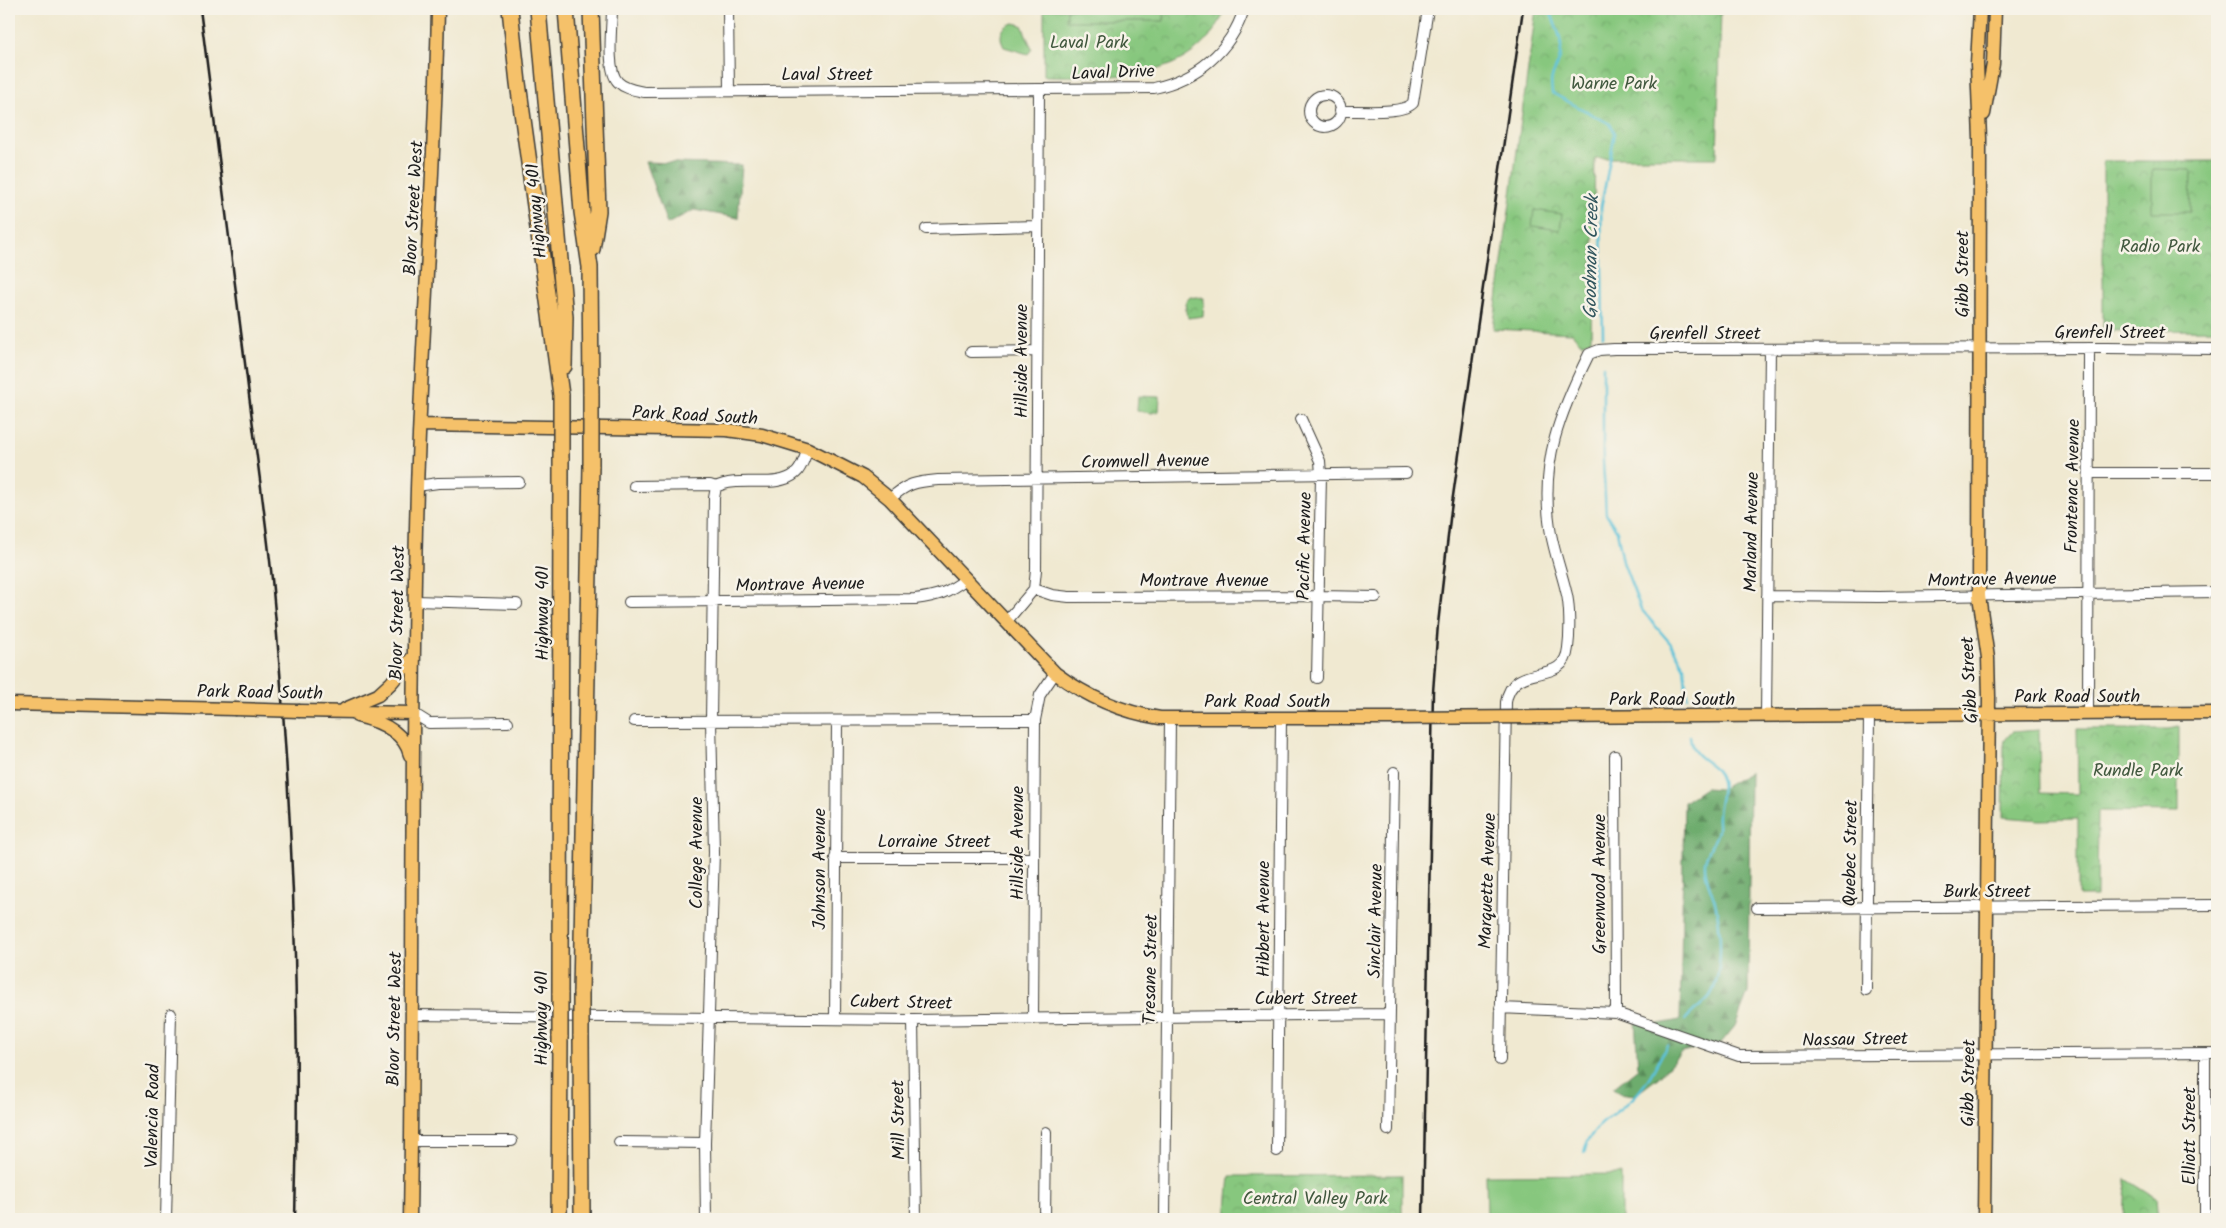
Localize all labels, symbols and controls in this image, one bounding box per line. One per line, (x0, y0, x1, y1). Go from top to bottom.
park label: Laval Park (1050, 29, 1129, 58)
street label: Laval Drive (1071, 58, 1155, 89)
street label: Laval Street (781, 61, 874, 90)
park label: Warne Park (1571, 70, 1658, 99)
street label: Bloor Street West (396, 139, 433, 276)
street label: Highway 401 (519, 162, 556, 260)
water label: Goodman Creek (1576, 192, 1608, 319)
street label: Gibb Street (1949, 229, 1978, 318)
park label: Radio Park (2120, 233, 2201, 262)
street label: Hillside Avenue (1008, 304, 1037, 418)
street label: Grenfell Street (2054, 319, 2167, 348)
street label: Grenfell Street (1649, 320, 1762, 349)
street label: Park Road South (631, 399, 759, 434)
street label: Frontenac Avenue (2058, 419, 2089, 553)
street label: Cromwell Avenue (1081, 447, 1210, 478)
street label: Marland Avenue (1737, 472, 1768, 592)
street label: Pacific Avenue (1290, 492, 1321, 600)
street label: Bloor Street West (383, 544, 414, 681)
street label: Highway 401 (529, 565, 558, 661)
street label: Montrave Avenue (1927, 565, 2057, 596)
street label: Montrave Avenue (1139, 567, 1269, 596)
street label: Montrave Avenue (735, 570, 865, 601)
street label: Gibb Street (1954, 635, 1987, 724)
street label: Park Road South (197, 678, 323, 709)
street label: Park Road South (2014, 683, 2140, 712)
street label: Park Road South (1609, 686, 1735, 715)
street label: Park Road South (1204, 688, 1330, 717)
park label: Rundle Park (2093, 757, 2184, 786)
street label: Hillside Avenue (1004, 786, 1033, 900)
street label: College Avenue (683, 797, 712, 909)
street label: Quebec Street (1836, 798, 1867, 907)
street label: Johnson Avenue (806, 808, 835, 930)
street label: Marquette Avenue (1472, 813, 1505, 950)
street label: Greenwood Avenue (1586, 814, 1615, 954)
street label: Lorraine Street (877, 828, 992, 857)
street label: Hibbert Avenue (1250, 861, 1279, 977)
street label: Sinclair Avenue (1361, 863, 1392, 979)
street label: Burk Street (1943, 878, 2032, 907)
street label: Tresane Street (1136, 913, 1167, 1024)
street label: Bloor Street West (380, 950, 411, 1087)
street label: Highway 401 (528, 970, 557, 1066)
street label: Cubert Street (1255, 985, 1358, 1014)
street label: Cubert Street (849, 988, 954, 1019)
street label: Nassau Street (1802, 1025, 1909, 1056)
street label: Gibb Street (1954, 1038, 1985, 1127)
street label: Valencia Road (138, 1063, 169, 1168)
street label: Mill Street (884, 1079, 915, 1160)
street label: Elliott Street (2176, 1086, 2205, 1185)
park label: Central Valley Park (1243, 1185, 1388, 1214)

